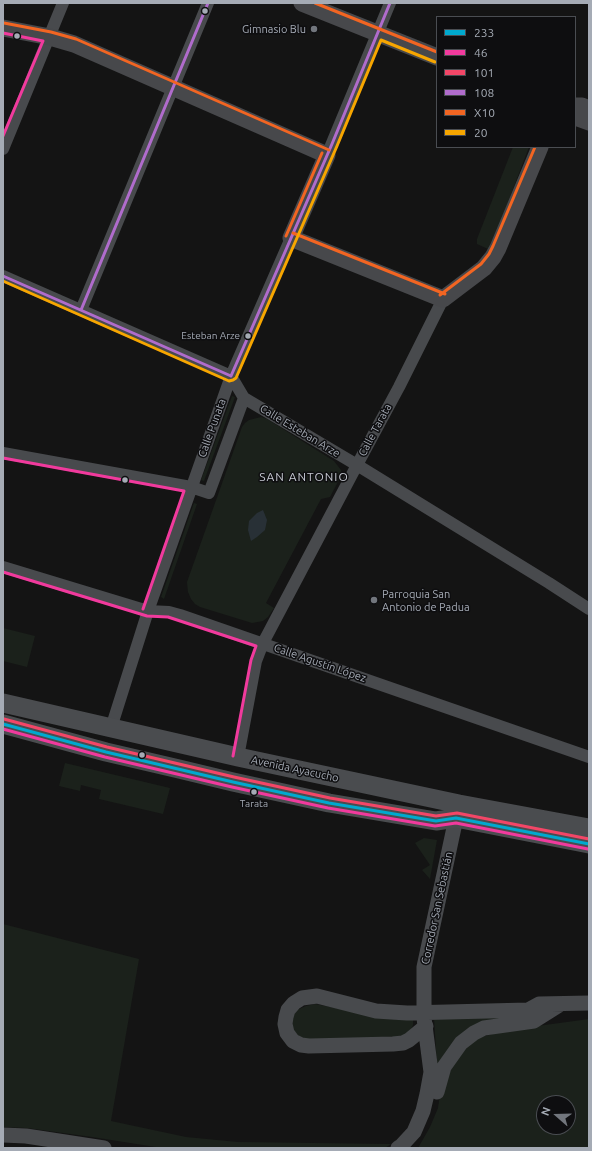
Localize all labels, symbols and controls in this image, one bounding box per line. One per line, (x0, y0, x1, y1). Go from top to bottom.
unlabelled marker (200, 6, 210, 16)
legend (436, 16, 576, 148)
place label: Gimnasio Blu (242, 22, 306, 36)
marker: Gimnasio Blu (309, 24, 319, 34)
text: 233 (474, 26, 494, 39)
unlabelled marker (12, 31, 22, 41)
text: 46 (474, 46, 488, 59)
text: 101 (474, 66, 494, 79)
text: 108 (474, 86, 494, 99)
text: X10 (474, 106, 495, 119)
text: 20 (474, 126, 488, 139)
place label: Esteban Arze (181, 330, 240, 342)
marker: Esteban Arze (243, 331, 253, 341)
street label: Calle Punata (195, 397, 229, 459)
street label: Calle Tarata (356, 401, 394, 459)
street label: Calle Esteban Arze (257, 402, 343, 460)
district label: SAN ANTONIO (259, 470, 349, 484)
unlabelled marker (120, 475, 130, 485)
place label: Parroquia San Antonio de Padua (382, 587, 470, 613)
marker: Parroquia San Antonio de Padua (369, 595, 379, 605)
street label: Calle Agustín López (272, 641, 368, 685)
unlabelled marker (137, 750, 147, 760)
street label: Avenida Ayacucho (250, 753, 340, 785)
marker: Tarata (249, 787, 259, 797)
place label: Tarata (240, 798, 268, 810)
street label: Corredor San Sebastián (419, 850, 455, 966)
north arrow (536, 1095, 576, 1135)
text: N (539, 1105, 553, 1117)

